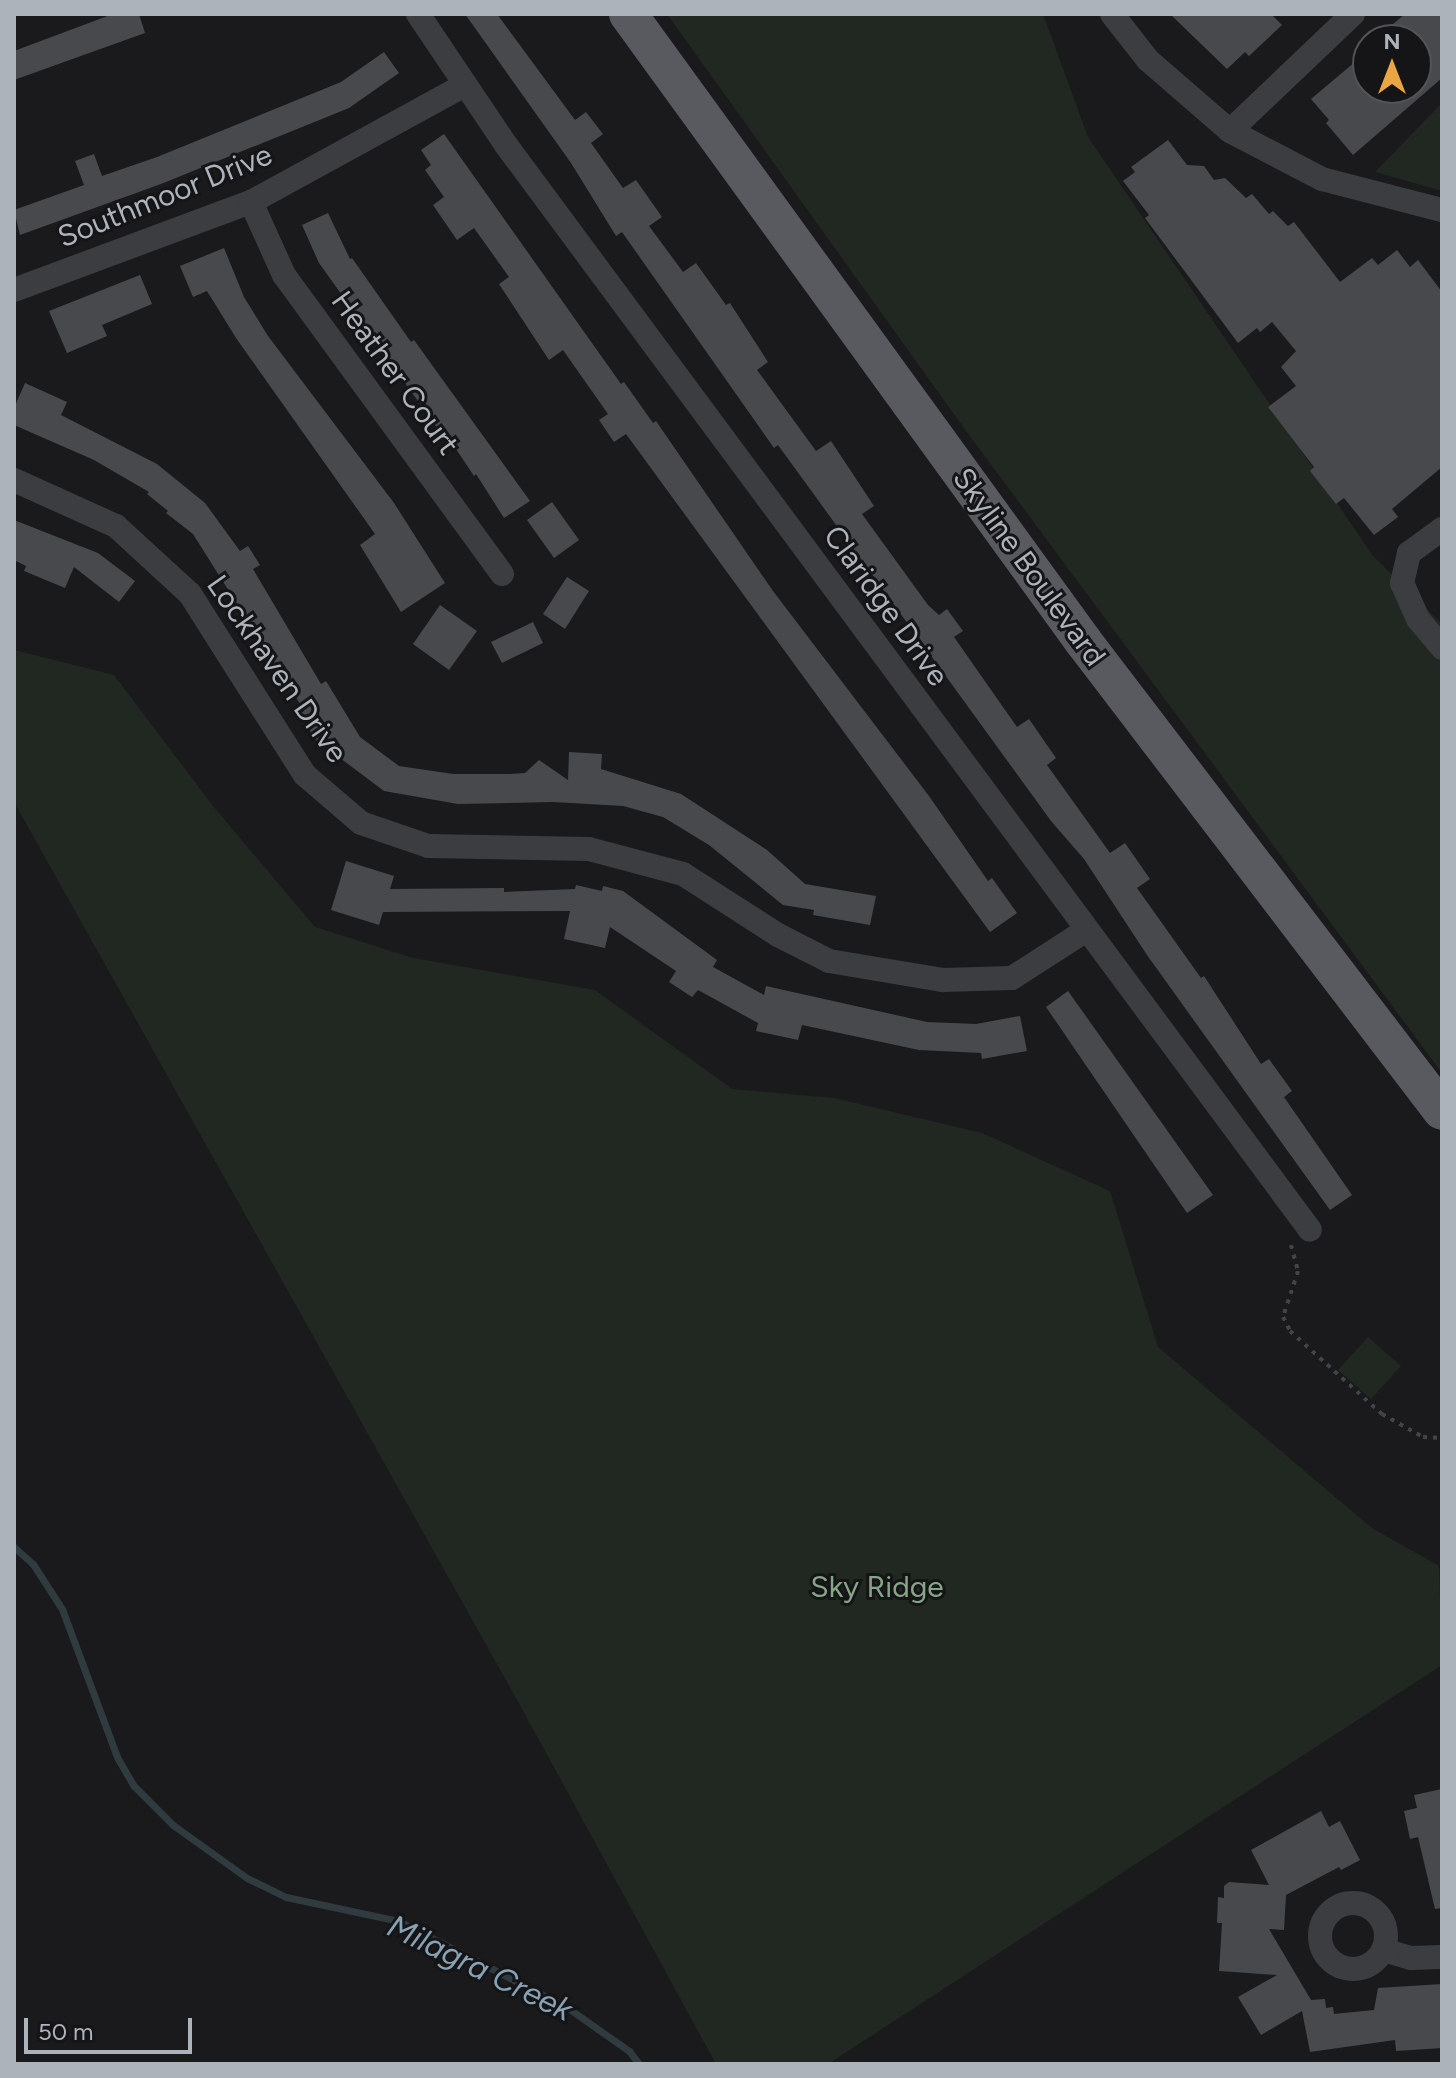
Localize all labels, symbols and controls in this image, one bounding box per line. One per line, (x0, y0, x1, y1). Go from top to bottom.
north arrow (1352, 24, 1432, 104)
text: N (1383, 28, 1401, 55)
street label: Southmoor Drive (53, 137, 277, 255)
street label: Heather Court (324, 284, 466, 462)
street label: Skyline Boulevard (945, 461, 1113, 673)
street label: Claridge Drive (816, 519, 956, 693)
street label: Lockhaven Drive (199, 568, 355, 770)
park label: Sky Ridge (810, 1569, 944, 1605)
water label: Milagra Creek (381, 1907, 579, 2029)
scale bar (28, 2002, 196, 2052)
text: 50 m (38, 2017, 94, 2046)

